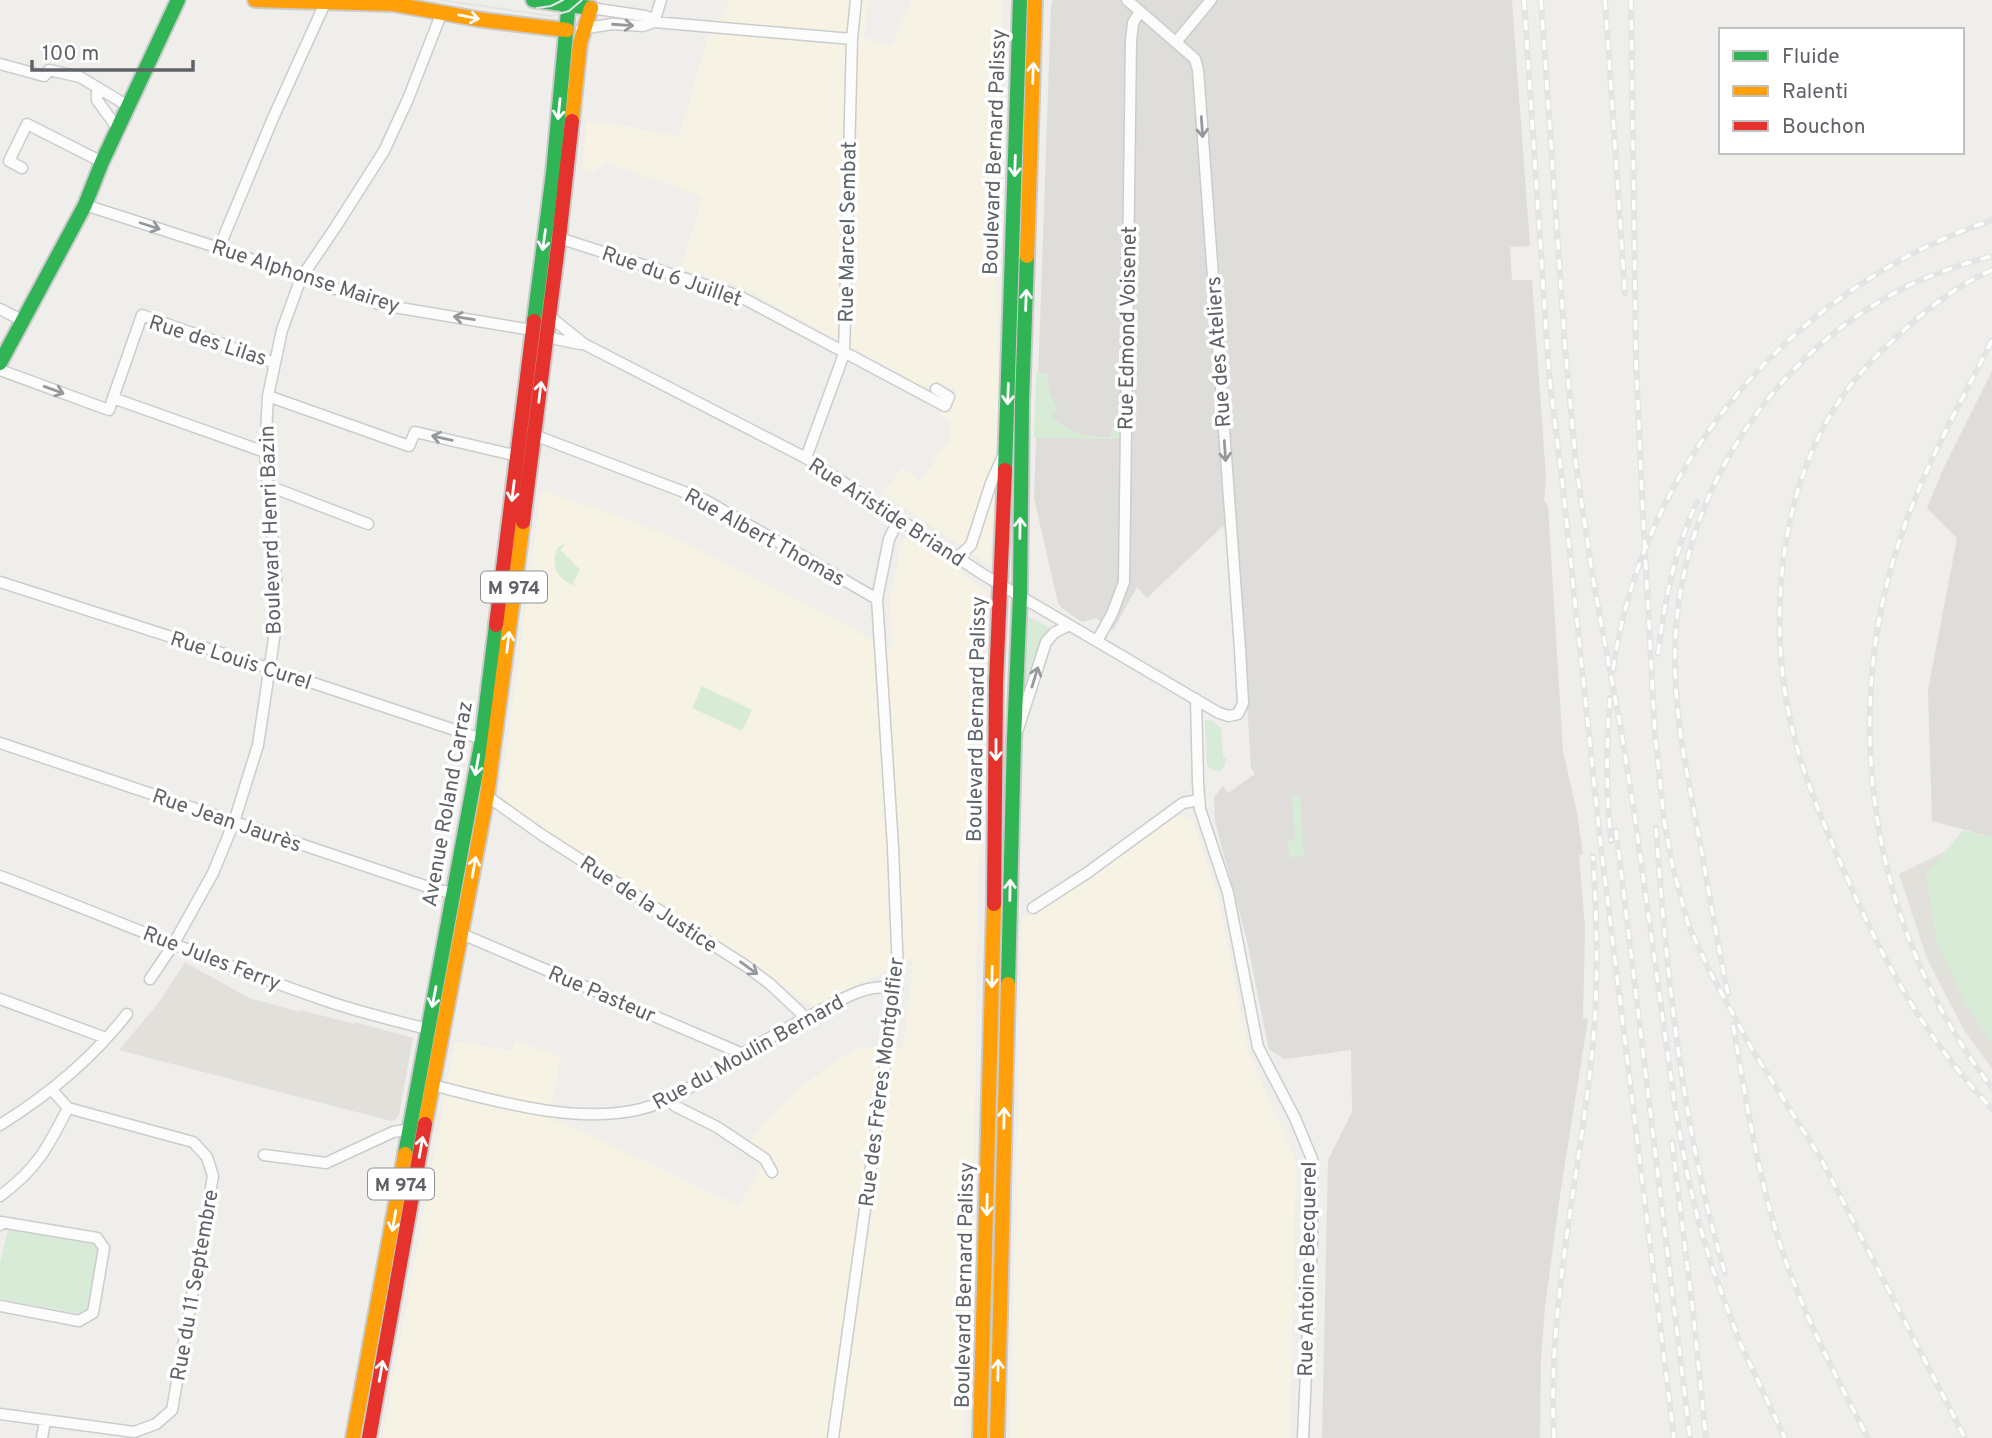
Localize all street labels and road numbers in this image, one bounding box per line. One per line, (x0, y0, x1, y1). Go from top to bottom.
street label: Boulevard Bernard Palissy (978, 29, 1013, 276)
street label: Rue Marcel Sembat (833, 141, 864, 323)
street label: Rue Edmond Voisenet (1113, 226, 1144, 430)
street label: Rue Alphonse Mairey (208, 234, 403, 321)
street label: Rue du 6 Juillet (598, 241, 745, 314)
street label: Rue des Ateliers (1201, 275, 1238, 428)
street label: Rue des Lilas (145, 310, 270, 373)
street label: Boulevard Henri Bazin (254, 425, 289, 635)
street label: Rue Aristide Briand (803, 453, 970, 574)
street label: Rue Albert Thomas (679, 483, 849, 594)
road number: M 974 (481, 572, 547, 602)
street label: Boulevard Bernard Palissy (962, 596, 993, 842)
street label: Rue Louis Curel (166, 626, 315, 697)
street label: Avenue Roland Carraz (417, 699, 480, 909)
street label: Rue Jean Jaurès (148, 783, 305, 860)
street label: Rue de la Justice (574, 851, 722, 960)
street label: Rue Jules Ferry (139, 921, 284, 998)
street label: Rue des Frères Montgolfier (854, 956, 911, 1208)
street label: Rue Pasteur (544, 961, 659, 1030)
street label: Rue du Moulin Bernard (648, 990, 849, 1117)
street label: Rue Antoine Becquerel (1293, 1161, 1324, 1377)
street label: Boulevard Bernard Palissy (950, 1162, 981, 1408)
road number: M 974 (368, 1168, 434, 1200)
street label: Rue du 11 Septembre (165, 1187, 226, 1383)

